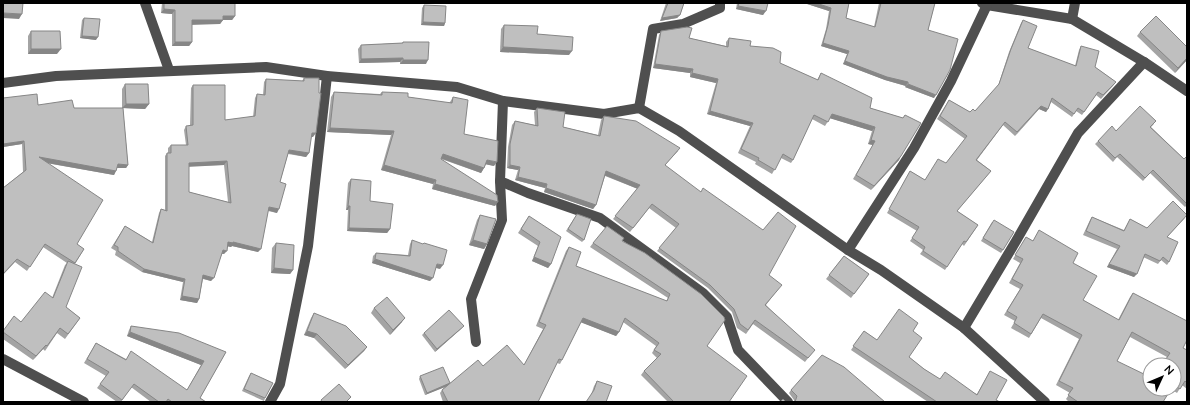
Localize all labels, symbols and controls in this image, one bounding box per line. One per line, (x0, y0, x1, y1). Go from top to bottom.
north arrow (1142, 357, 1182, 397)
text: N (1161, 362, 1177, 378)

